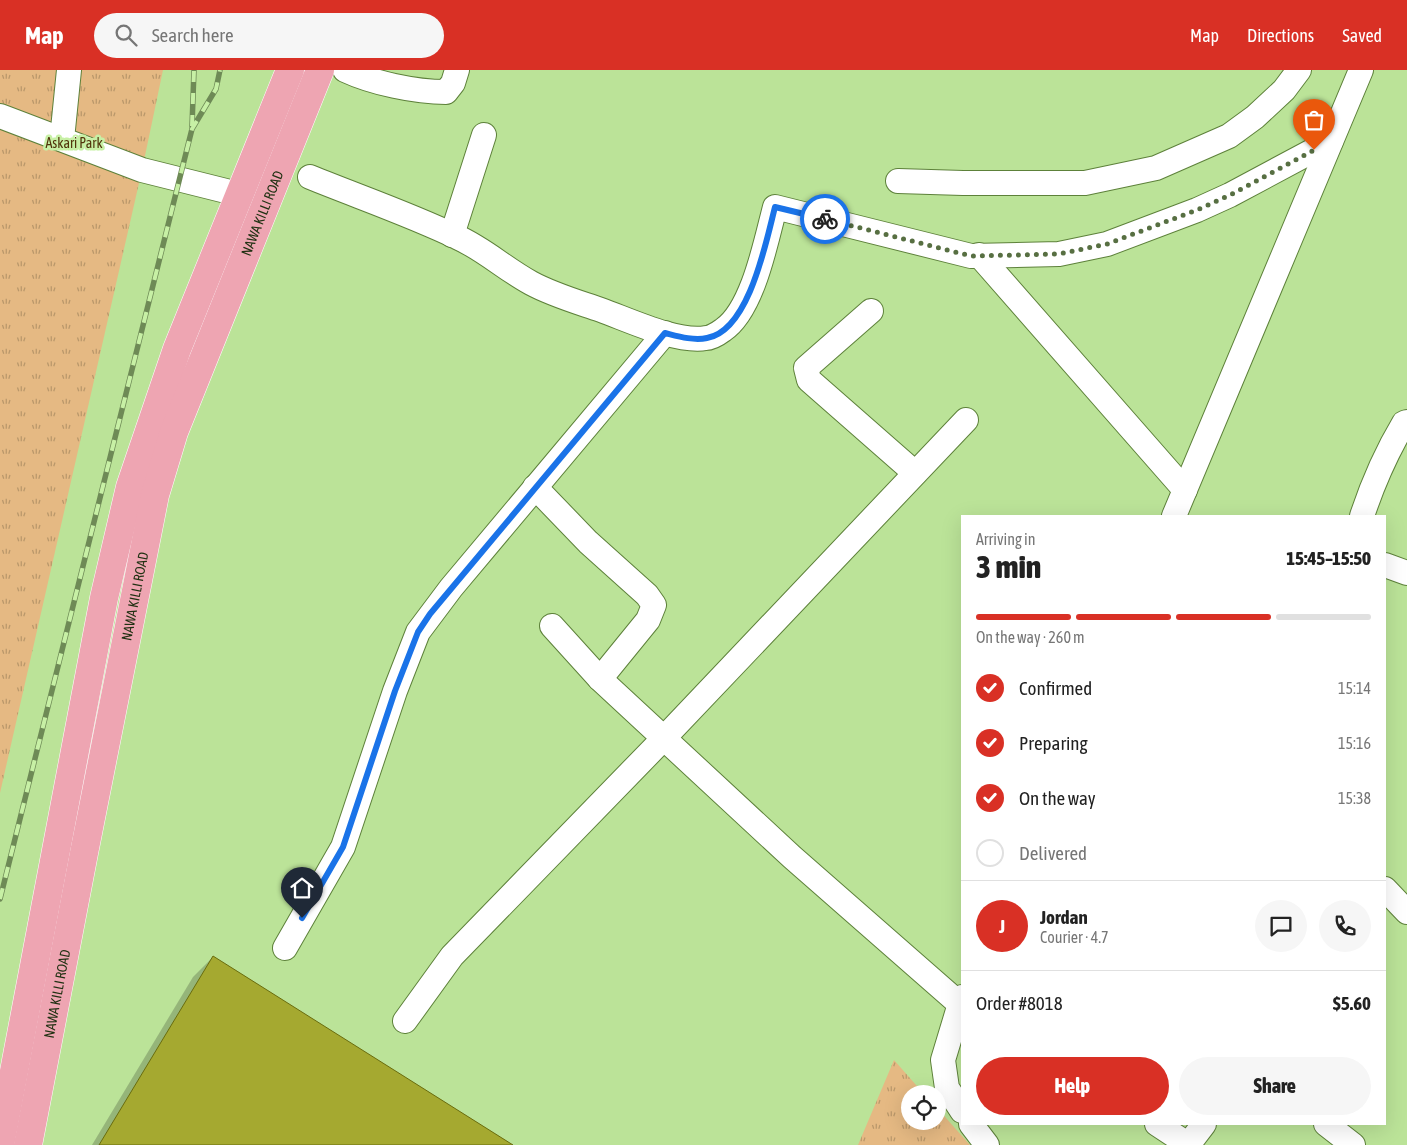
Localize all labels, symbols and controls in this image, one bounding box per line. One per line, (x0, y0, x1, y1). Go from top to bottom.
search box (94, 13, 444, 58)
icon: search (112, 21, 140, 49)
text: Map (25, 22, 64, 49)
text: Search here (152, 24, 234, 46)
text: Map (1190, 25, 1219, 46)
text: Directions (1247, 25, 1314, 46)
text: Saved (1342, 25, 1382, 46)
pin (1293, 99, 1335, 150)
icon: bag (1300, 106, 1328, 134)
park label: Askari Park (45, 135, 103, 151)
street label: NAWA KILLI ROAD (238, 168, 287, 258)
courier (800, 194, 850, 244)
icon: bike (811, 205, 839, 233)
text: Arriving in (976, 530, 1036, 548)
text: 15:45–15:50 (1286, 547, 1371, 569)
text: 3 min (976, 548, 1041, 585)
street label: NAWA KILLI ROAD (118, 550, 152, 642)
text: On the way · 260 m (976, 628, 1085, 646)
icon: check (976, 674, 1004, 702)
text: Confirmed (1019, 677, 1092, 699)
text: 15:14 (1338, 679, 1371, 697)
icon: check (976, 729, 1004, 757)
text: Preparing (1019, 732, 1088, 754)
text: 15:16 (1338, 734, 1371, 752)
icon: check (976, 784, 1004, 812)
text: On the way (1019, 787, 1096, 809)
text: 15:38 (1338, 789, 1371, 807)
text: Delivered (1019, 842, 1087, 864)
pin (281, 867, 323, 918)
icon: home (288, 874, 316, 902)
button: chat (1255, 900, 1307, 952)
button: phone (1319, 900, 1371, 952)
text: Jordan (1040, 906, 1088, 928)
text: J (999, 915, 1005, 937)
text: Courier · 4.7 (1040, 928, 1109, 946)
street label: NAWA KILLI ROAD (41, 948, 73, 1040)
text: Order #8018 (976, 992, 1063, 1014)
text: $5.60 (1333, 992, 1371, 1014)
button: Help (976, 1057, 1169, 1115)
button: Share (1179, 1057, 1371, 1115)
map controls (901, 1085, 946, 1130)
button: locate (901, 1085, 946, 1130)

